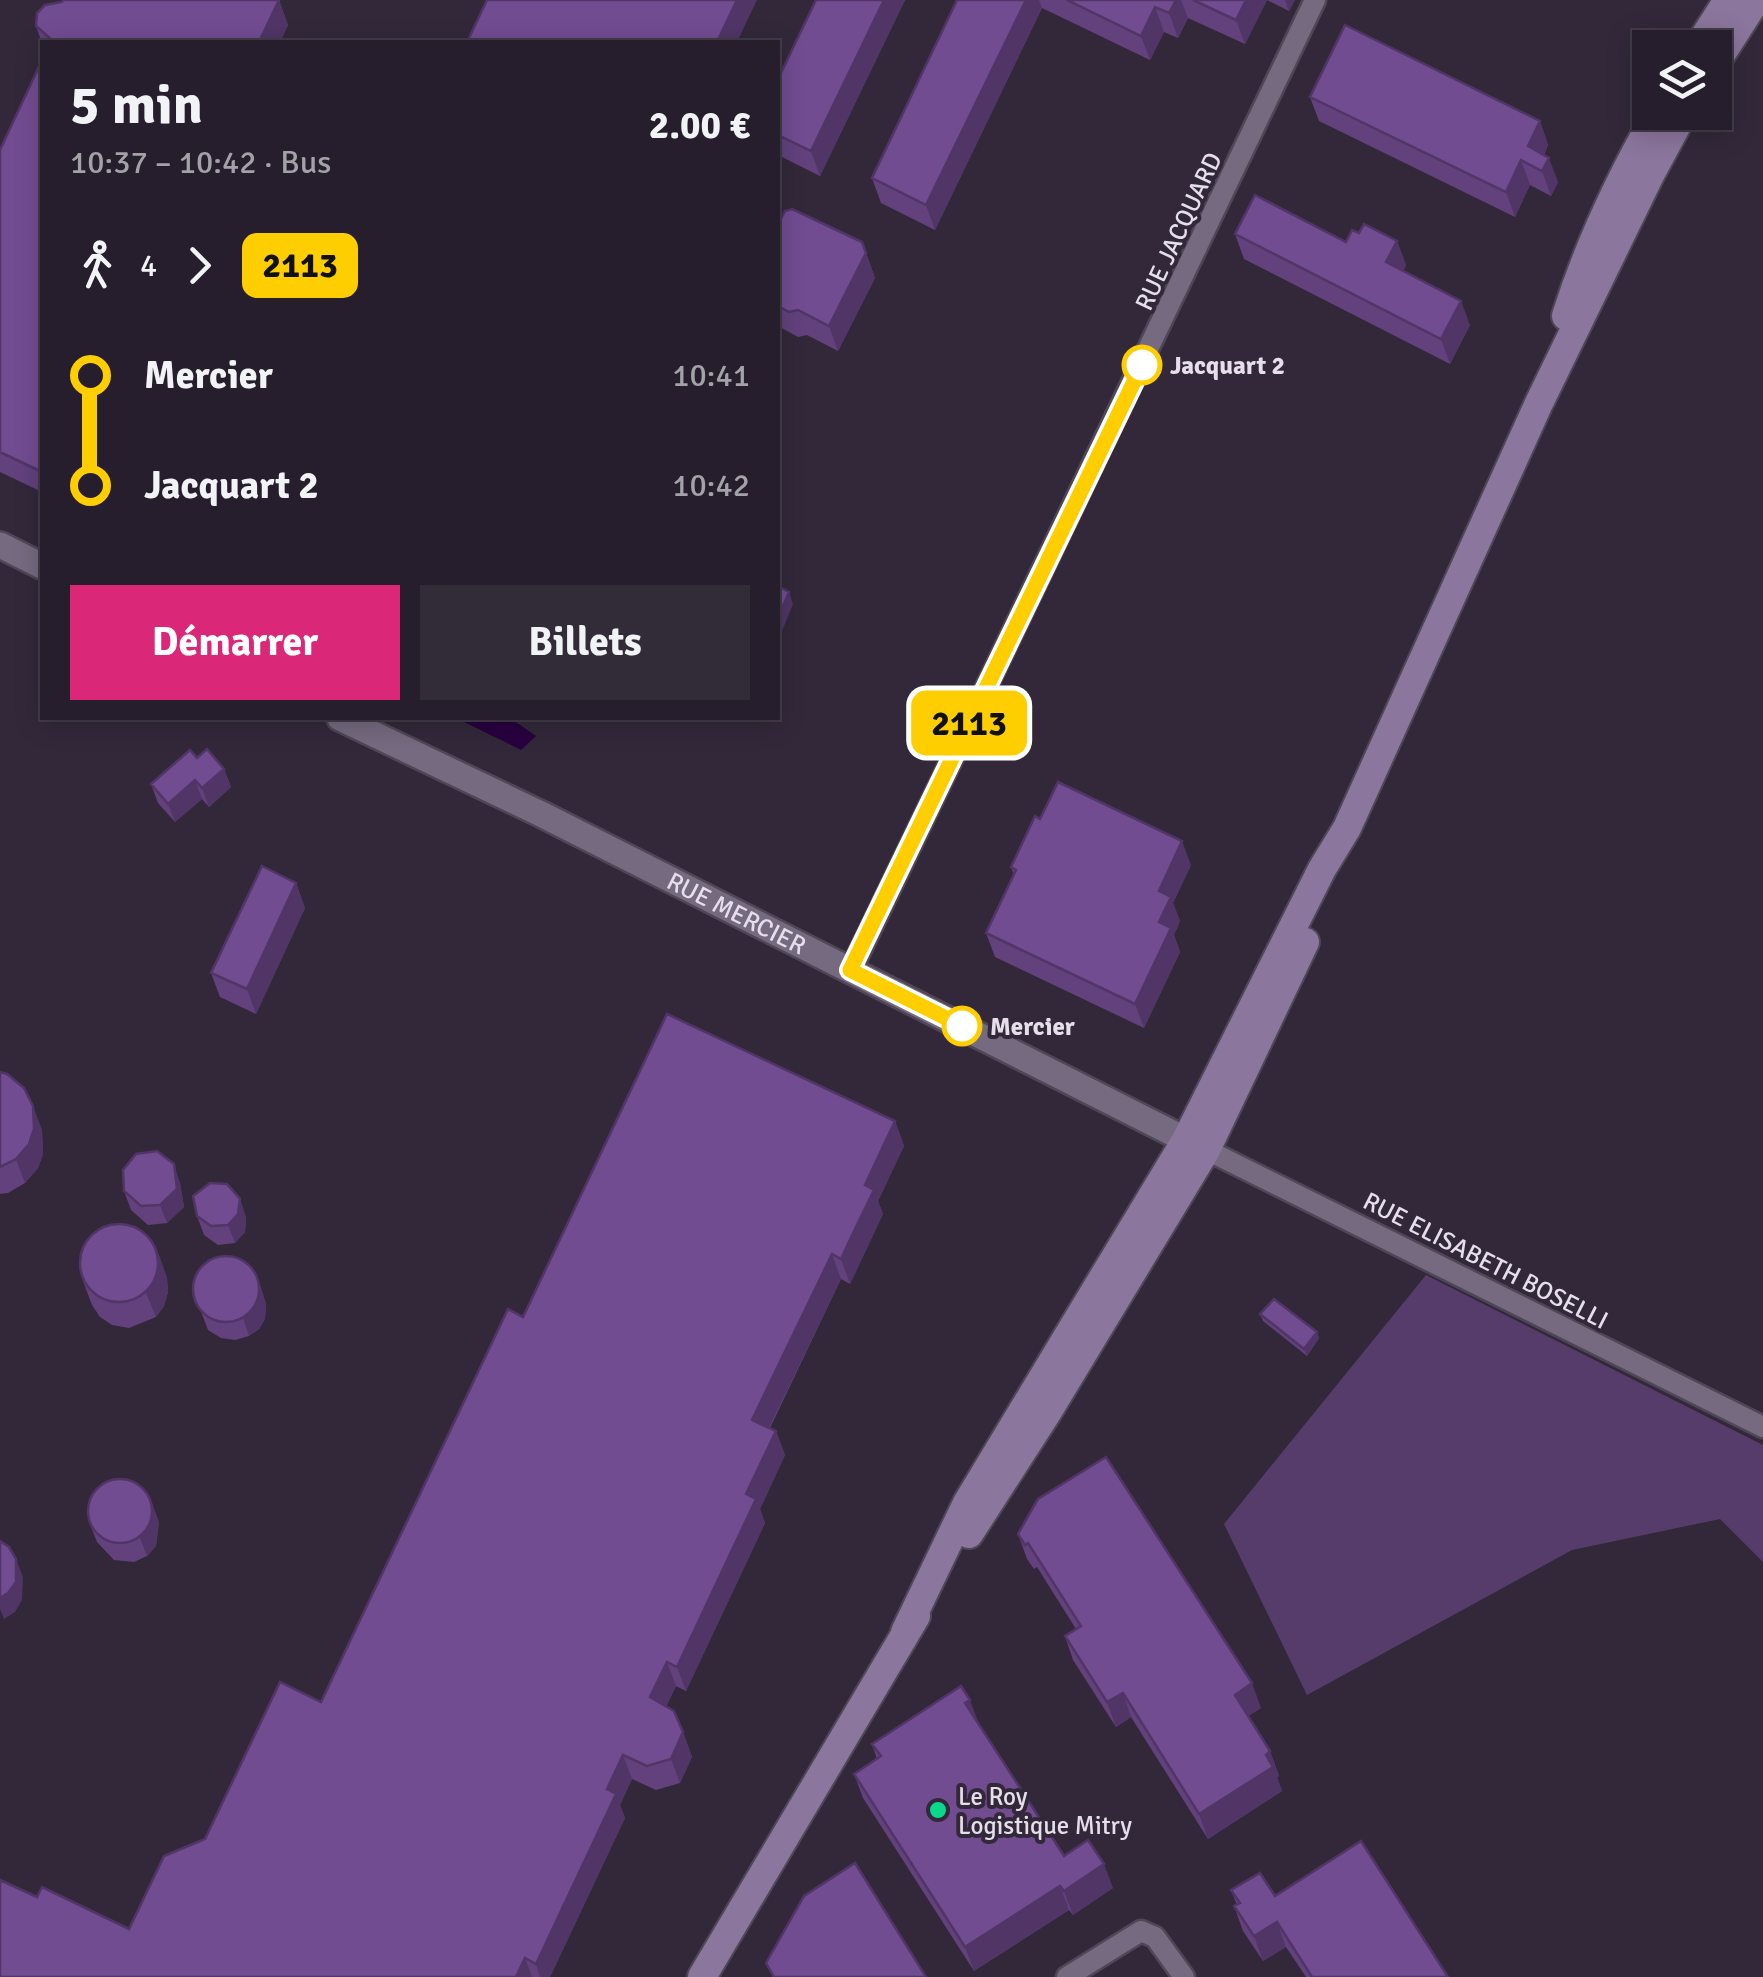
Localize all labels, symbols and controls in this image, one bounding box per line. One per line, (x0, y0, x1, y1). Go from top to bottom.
map controls (1632, 30, 1732, 130)
button: layers (1632, 30, 1732, 130)
text: 5 min (70, 71, 203, 139)
text: 2.00 € (649, 102, 750, 149)
text: 10:37 – 10:42 · Bus (70, 143, 331, 182)
street label: RUE JACQUARD (1128, 147, 1229, 315)
icon: walk (70, 238, 125, 293)
icon: forward (172, 238, 227, 293)
text: 2113 (262, 244, 338, 287)
text: 4 (140, 246, 157, 285)
marker: Jacquart 2 (1123, 346, 1161, 384)
place label: Jacquart 2 (1170, 350, 1285, 381)
text: Mercier (144, 352, 273, 399)
text: 10:41 (672, 356, 750, 395)
text: Jacquart 2 (144, 462, 319, 509)
text: 10:42 (672, 466, 750, 505)
button: Démarrer (70, 585, 400, 700)
button: Billets (420, 585, 750, 700)
line badge: 2113 (899, 690, 1039, 756)
text: 2113 (931, 702, 1007, 745)
street label: RUE MERCIER (662, 865, 811, 961)
marker: Mercier (943, 1007, 981, 1045)
place label: Mercier (990, 1011, 1075, 1042)
street label: RUE ELISABETH BOSELLI (1358, 1185, 1613, 1336)
place label: Le Roy Logistique Mitry (958, 1781, 1132, 1841)
marker: Le Roy Logistique Mitry (927, 1799, 949, 1821)

